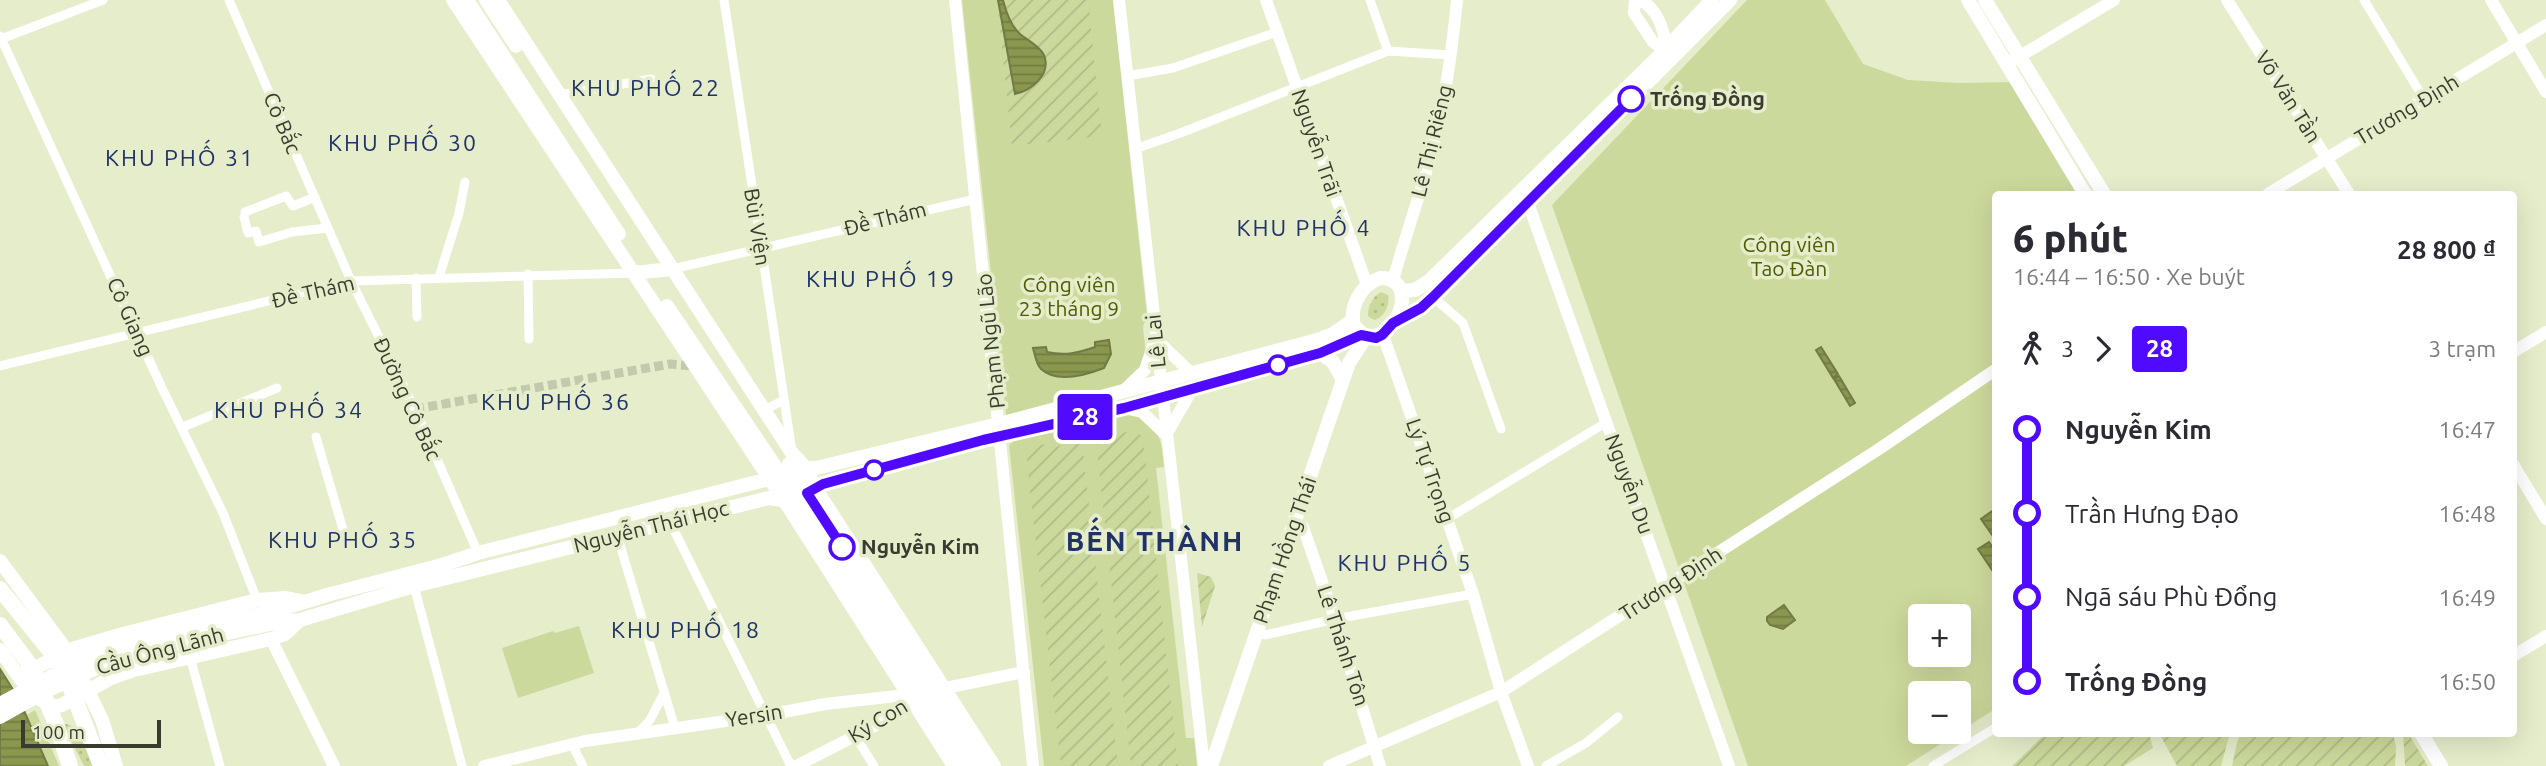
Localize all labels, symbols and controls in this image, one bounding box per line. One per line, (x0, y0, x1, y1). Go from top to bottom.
street label: Võ Văn Tần (2251, 45, 2328, 147)
district label: KHU PHỐ 22 (571, 69, 721, 100)
street label: Trương Định (2350, 69, 2463, 149)
street label: Lê Thị Riêng (1406, 82, 1457, 199)
place label: Trống Đồng (1650, 84, 1765, 110)
street label: Nguyễn Trãi (1287, 85, 1348, 200)
marker: Trống Đồng (1618, 86, 1644, 112)
street label: Cô Bắc (259, 88, 308, 157)
district label: KHU PHỐ 30 (328, 124, 478, 155)
district label: KHU PHỐ 31 (105, 139, 255, 170)
street label: Bùi Viện (740, 186, 776, 267)
street label: Ðề Thám (841, 194, 928, 240)
district label: KHU PHỐ 4 (1237, 209, 1371, 240)
text: 6 phút (2013, 217, 2128, 259)
park label: Công viên Tao Đàn (1743, 232, 1835, 280)
text: 28 800 ₫ (2397, 235, 2496, 264)
district label: KHU PHỐ 19 (806, 260, 956, 291)
text: 16:44 – 16:50 · Xe buýt (2013, 264, 2245, 289)
street label: Ðề Thám (269, 268, 356, 312)
street label: Phạm Ngũ Lão (971, 272, 1009, 410)
park label: Công viên 23 tháng 9 (1019, 272, 1119, 320)
street label: Cô Giang (103, 273, 159, 360)
street label: Lê Lai (1140, 313, 1170, 369)
icon: walk (2013, 330, 2051, 368)
icon: forward (2084, 330, 2122, 368)
street label: Đường Cô Bắc (369, 333, 449, 464)
text: 28 (2146, 335, 2173, 362)
text: 3 (2061, 336, 2074, 361)
text: 3 trạm (2428, 336, 2496, 361)
unlabelled marker (1268, 355, 1288, 375)
district label: KHU PHỐ 36 (481, 383, 631, 414)
district label: KHU PHỐ 34 (214, 391, 364, 422)
line badge: 28 (1054, 394, 1116, 440)
text: 28 (1071, 403, 1099, 430)
street label: Lý Tự Trọng (1402, 415, 1460, 526)
text: Nguyễn Kim (2065, 415, 2212, 444)
text: 16:47 (2438, 417, 2496, 442)
street label: Nguyễn Du (1601, 430, 1660, 537)
unlabelled marker (864, 460, 884, 480)
street label: Phạm Hồng Thái (1246, 472, 1320, 626)
street label: Nguyễn Thái Học (571, 494, 731, 557)
text: Trần Hưng Đạo (2065, 499, 2239, 528)
text: 16:48 (2438, 501, 2496, 526)
district label: BẾN THÀNH (1066, 516, 1244, 556)
district label: KHU PHỐ 35 (268, 521, 418, 552)
place label: Nguyễn Kim (861, 532, 980, 558)
marker: Nguyễn Kim (829, 534, 855, 560)
street label: Trương Định (1615, 541, 1726, 625)
district label: KHU PHỐ 5 (1338, 544, 1472, 575)
street label: Lê Thánh Tôn (1313, 582, 1375, 709)
text: Ngã sáu Phù Đổng (2065, 582, 2277, 611)
text: 16:49 (2438, 585, 2496, 610)
map controls (1908, 604, 1971, 744)
button: + (1908, 604, 1971, 667)
district label: KHU PHỐ 18 (611, 611, 761, 642)
street label: Cầu Ông Lãnh (93, 619, 226, 679)
text: Trống Đồng (2065, 667, 2207, 696)
text: 16:50 (2438, 669, 2496, 694)
button: − (1908, 681, 1971, 744)
street label: Ký Con (844, 693, 911, 747)
street label: Yersin (724, 699, 784, 731)
scale bar (21, 717, 161, 749)
text: 100 m (32, 721, 85, 743)

